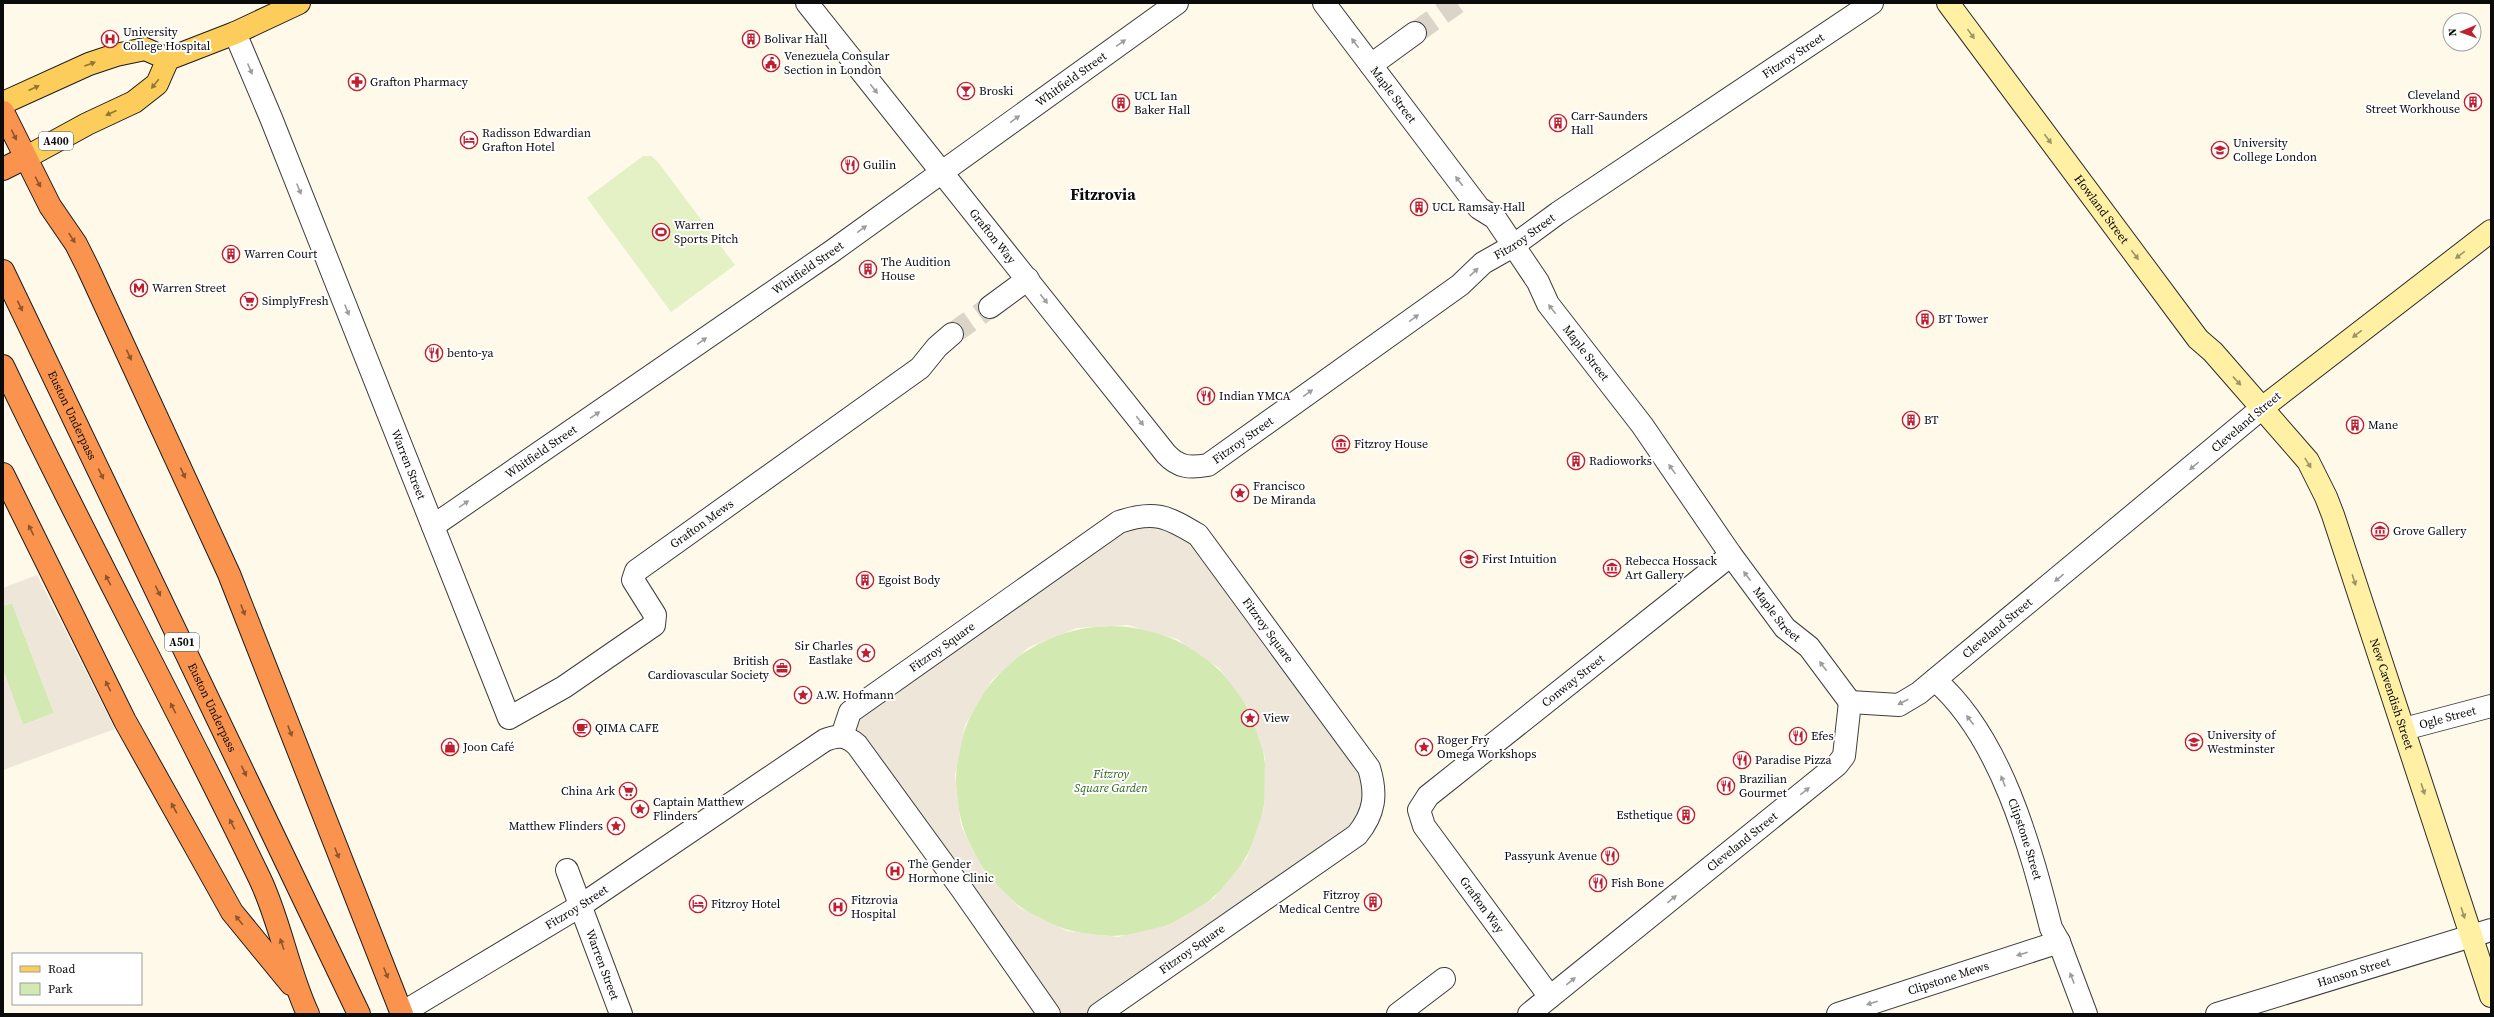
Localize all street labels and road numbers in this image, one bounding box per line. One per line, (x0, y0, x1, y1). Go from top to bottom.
street label: Fitzroy Street (1759, 29, 1827, 82)
street label: Whitfield Street (1032, 48, 1110, 110)
street label: Maple Street (1367, 63, 1420, 126)
road number: A400 (39, 132, 73, 150)
street label: Howland Street (2070, 171, 2132, 247)
street label: Grafton Way (966, 205, 1020, 268)
street label: Fitzroy Street (1491, 210, 1558, 263)
street label: Whitfield Street (769, 237, 847, 298)
street label: Maple Street (1559, 322, 1613, 384)
street label: Euston Underpass (44, 368, 100, 463)
street label: Cleveland Street (2208, 388, 2284, 456)
street label: Fitzroy Street (1209, 413, 1276, 467)
street label: Whitfield Street (502, 421, 580, 482)
street label: Warren Street (387, 427, 430, 502)
street label: Grafton Mews (667, 496, 737, 552)
street label: Maple Street (1749, 584, 1804, 645)
street label: Fitzroy Square (1239, 594, 1297, 666)
street label: Cleveland Street (1959, 594, 2036, 662)
street label: Fitzroy Square (906, 618, 978, 676)
road number: A501 (165, 633, 199, 651)
street label: New Cavendish Street (2366, 636, 2417, 751)
street label: Conway Street (1538, 651, 1608, 711)
street label: Euston Underpass (184, 660, 240, 755)
street label: Ogle Street (2417, 702, 2478, 733)
street label: Clipstone Street (2004, 796, 2046, 882)
street label: Cleveland Street (1703, 808, 1781, 875)
street label: Grafton Way (1456, 874, 1508, 937)
street label: Fitzroy Street (542, 881, 611, 933)
street label: Fitzroy Square (1156, 920, 1228, 978)
street label: Warren Street (582, 927, 623, 1002)
street label: Hanson Street (2315, 953, 2392, 991)
street label: Clipstone Mews (1906, 957, 1991, 999)

